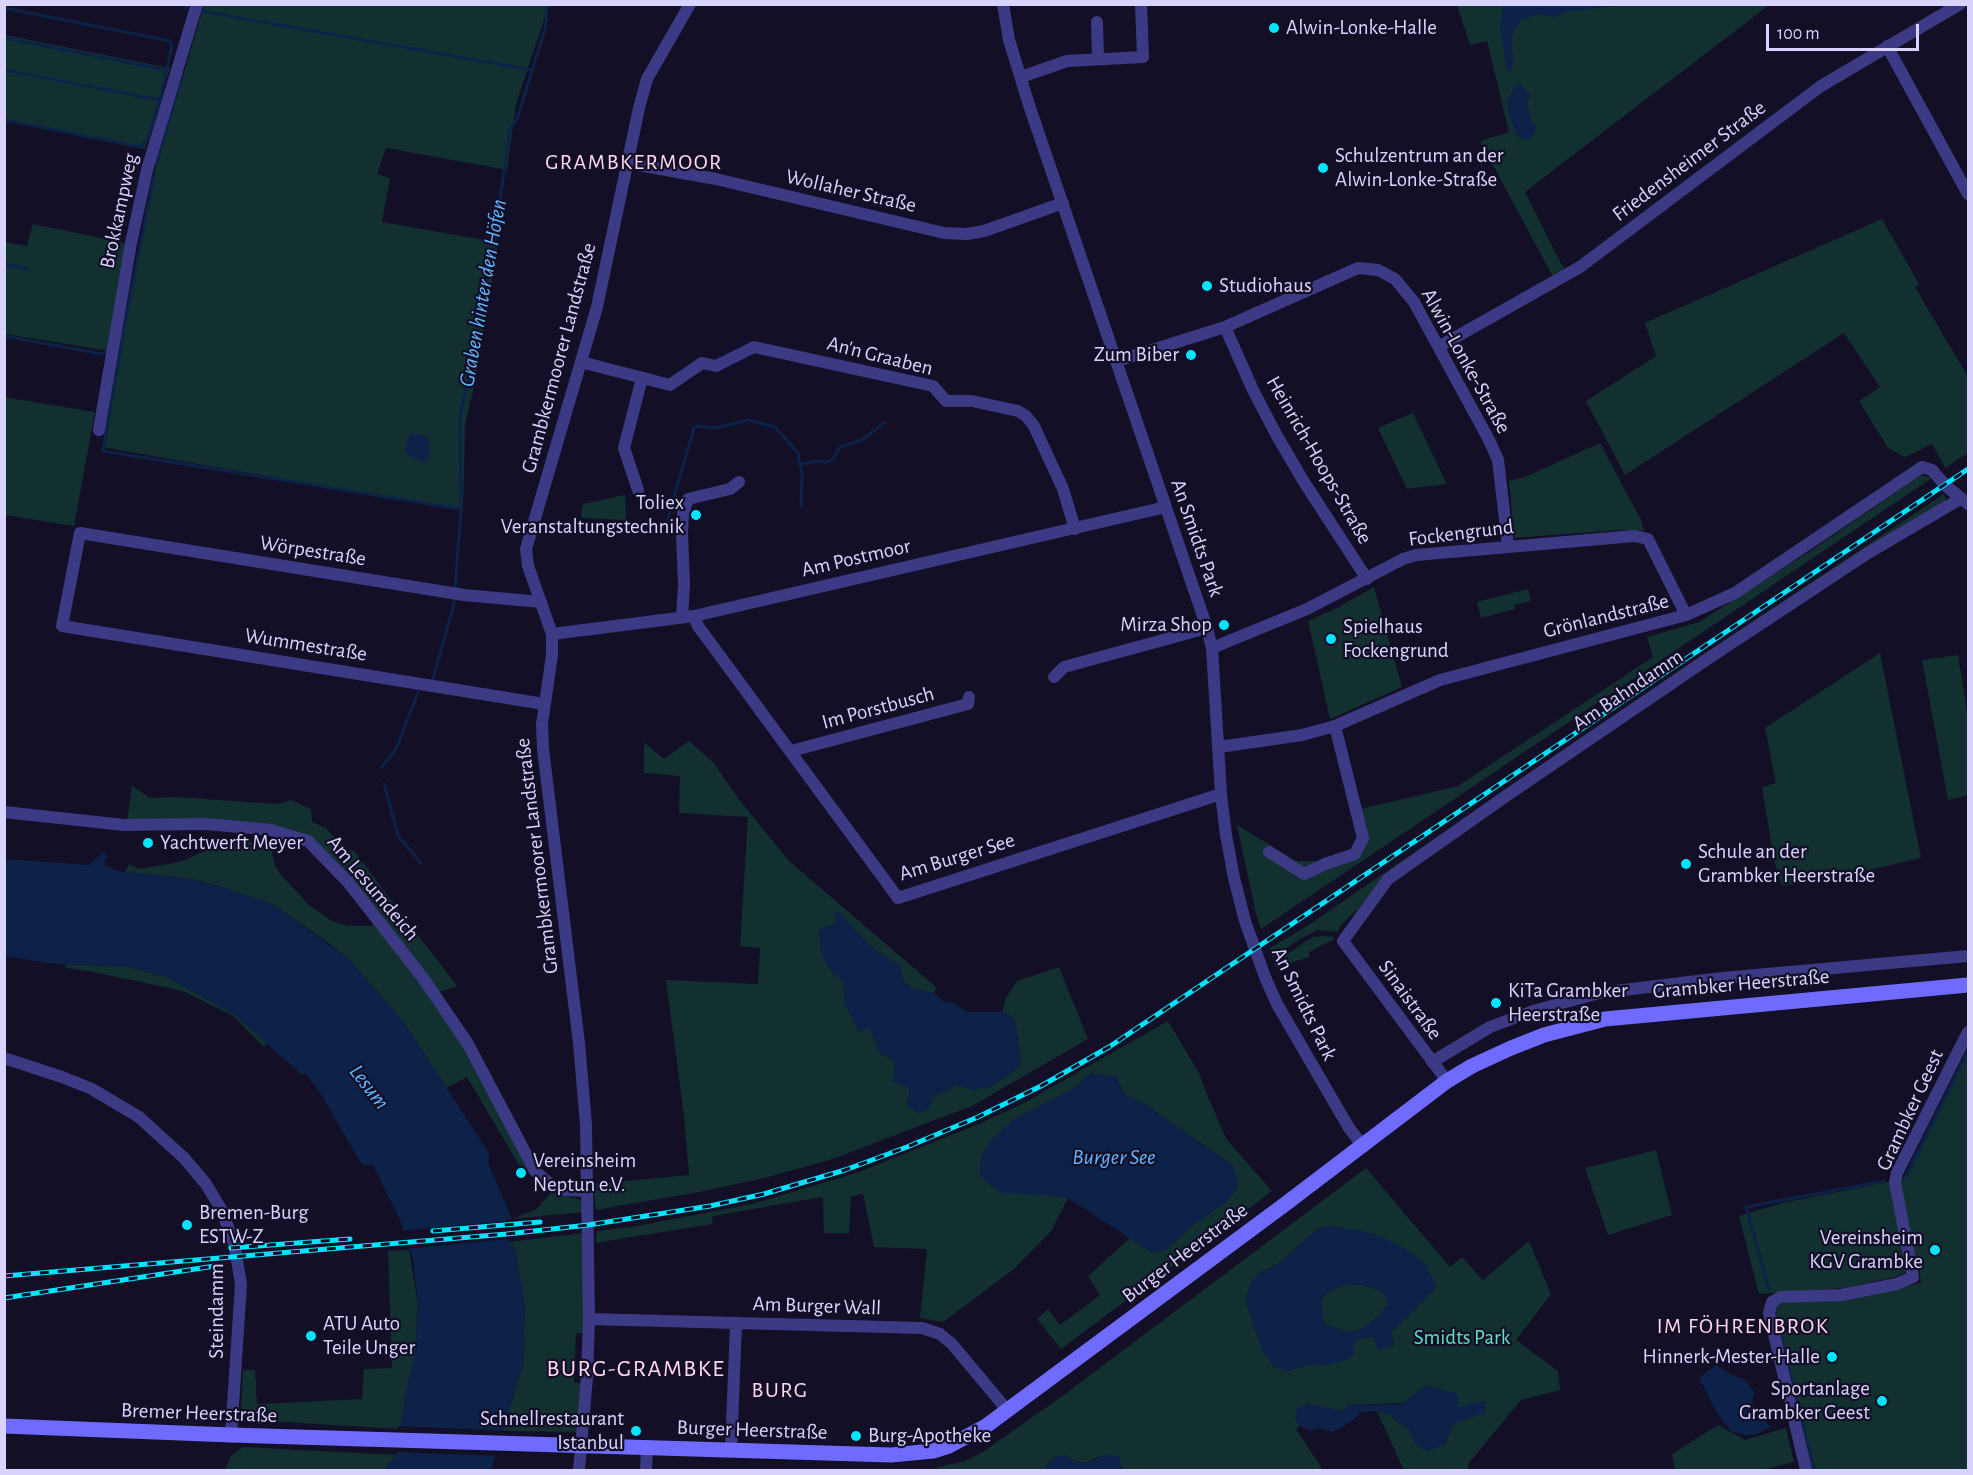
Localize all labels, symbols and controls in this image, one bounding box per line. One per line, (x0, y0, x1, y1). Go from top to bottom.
scale bar (1769, 12, 1922, 50)
place label: Alwin-Lonke-Halle (1286, 15, 1437, 41)
marker: Alwin-Lonke-Halle (1267, 21, 1281, 35)
text: 100 m (1777, 25, 1820, 43)
street label: Friedensheimer Straße (1607, 95, 1771, 227)
place label: Schulzentrum an der Alwin-Lonke-Straße (1335, 143, 1504, 193)
district label: GRAMBKERMOOR (545, 149, 723, 175)
street label: Brokkampweg (95, 151, 143, 271)
marker: Schulzentrum an der Alwin-Lonke-Straße (1316, 161, 1330, 175)
street label: Wollaher Straße (783, 164, 919, 218)
water label: Graben hinter den Höfen (453, 197, 513, 389)
street label: Grambkermoorer Landstraße (516, 240, 602, 476)
place label: Studiohaus (1219, 273, 1312, 299)
marker: Studiohaus (1200, 279, 1214, 293)
street label: Alwin-Lonke-Straße (1416, 284, 1516, 438)
street label: An'n Graaben (824, 331, 936, 381)
place label: Zum Biber (1094, 342, 1179, 368)
marker: Zum Biber (1184, 348, 1198, 362)
street label: Heinrich-Hoops-Straße (1261, 372, 1377, 548)
street label: An Smidts Park (1165, 476, 1229, 600)
place label: Toliex Veranstaltungstechnik (501, 490, 684, 540)
marker: Toliex Veranstaltungstechnik (689, 508, 703, 522)
street label: Fockengrund (1407, 514, 1515, 552)
street label: Wörpestraße (258, 530, 368, 572)
street label: Am Postmoor (799, 533, 913, 583)
street label: Grönlandstraße (1541, 588, 1671, 644)
place label: Mirza Shop (1120, 612, 1212, 638)
place label: Spielhaus Fockengrund (1343, 614, 1449, 664)
marker: Mirza Shop (1217, 618, 1231, 632)
street label: Wummestraße (243, 623, 369, 667)
marker: Spielhaus Fockengrund (1324, 632, 1338, 646)
street label: Am Bahndamm (1568, 644, 1688, 736)
street label: Im Porstbusch (819, 681, 937, 735)
street label: Grambkermoorer Landstraße (510, 737, 564, 975)
street label: Am Burger See (896, 827, 1018, 887)
place label: Yachtwerft Meyer (160, 830, 303, 856)
street label: Am Lesumdeich (322, 830, 424, 946)
marker: Yachtwerft Meyer (141, 836, 155, 850)
place label: Schule an der Grambker Heerstraße (1698, 839, 1875, 889)
marker: Schule an der Grambker Heerstraße (1679, 857, 1693, 871)
street label: An Smidts Park (1266, 943, 1342, 1065)
street label: Sinaistraße (1373, 955, 1447, 1045)
street label: Grambker Heerstraße (1652, 964, 1830, 1004)
place label: KiTa Grambker Heerstraße (1508, 978, 1628, 1028)
marker: KiTa Grambker Heerstraße (1489, 996, 1503, 1010)
street label: Grambker Geest (1871, 1045, 1949, 1175)
water label: Lesum (343, 1059, 395, 1115)
water label: Burger See (1072, 1144, 1156, 1170)
place label: Vereinsheim Neptun e.V. (533, 1148, 636, 1198)
marker: Vereinsheim Neptun e.V. (514, 1166, 528, 1180)
street label: Burger Heerstraße (1117, 1198, 1253, 1308)
place label: Bremen-Burg ESTW-Z (199, 1200, 308, 1250)
marker: Bremen-Burg ESTW-Z (180, 1218, 194, 1232)
place label: Vereinsheim KGV Grambke (1809, 1225, 1923, 1275)
marker: Vereinsheim KGV Grambke (1928, 1243, 1942, 1257)
street label: Steindamm (204, 1263, 230, 1359)
street label: Am Burger Wall (752, 1291, 882, 1321)
place label: ATU Auto Teile Unger (323, 1311, 415, 1361)
district label: IM FÖHRENBROK (1657, 1313, 1829, 1339)
park label: Smidts Park (1414, 1325, 1510, 1351)
marker: ATU Auto Teile Unger (304, 1329, 318, 1343)
place label: Hinnerk-Mester-Halle (1643, 1344, 1820, 1370)
marker: Hinnerk-Mester-Halle (1825, 1350, 1839, 1364)
district label: BURG-GRAMBKE (547, 1355, 725, 1383)
place label: Sportanlage Grambker Geest (1739, 1376, 1870, 1426)
district label: BURG (752, 1377, 808, 1403)
marker: Sportanlage Grambker Geest (1875, 1394, 1889, 1408)
street label: Bremer Heerstraße (120, 1398, 278, 1428)
place label: Schnellrestaurant Istanbul (480, 1406, 624, 1456)
street label: Burger Heerstraße (676, 1415, 828, 1445)
place label: Burg-Apotheke (868, 1423, 991, 1449)
marker: Schnellrestaurant Istanbul (629, 1424, 643, 1438)
marker: Burg-Apotheke (849, 1429, 863, 1443)

